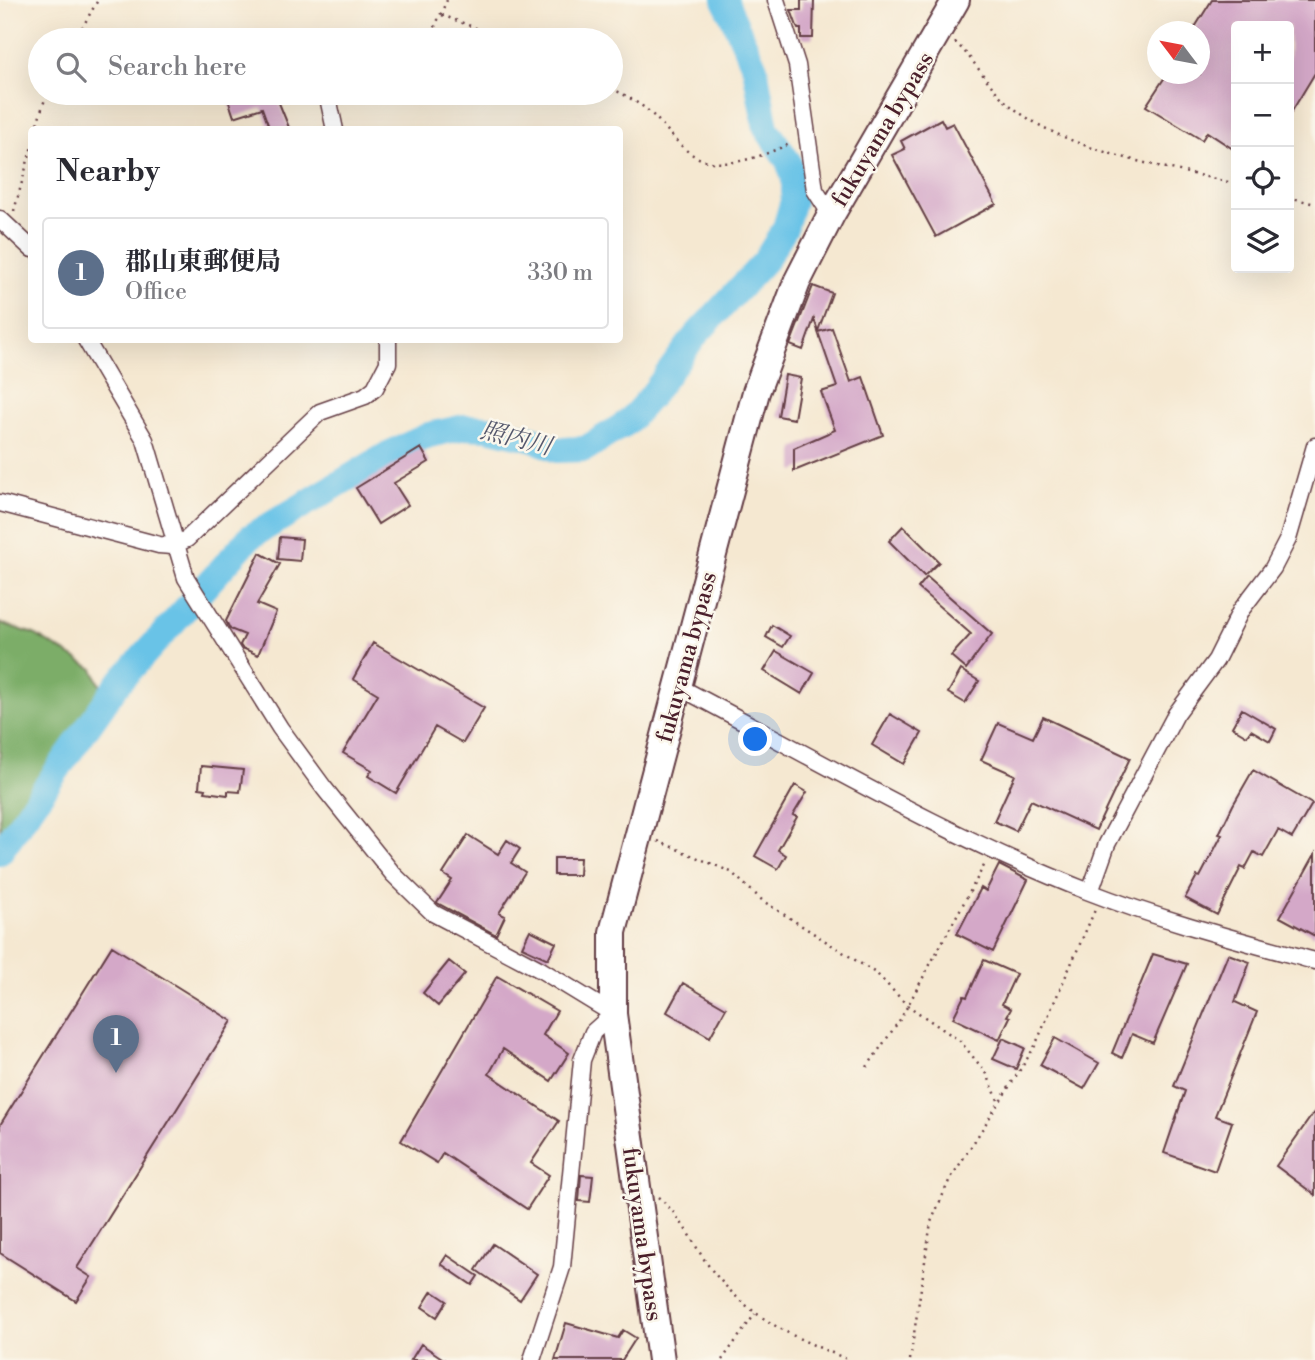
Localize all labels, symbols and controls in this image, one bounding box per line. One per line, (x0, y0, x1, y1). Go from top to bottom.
north arrow (1147, 21, 1210, 84)
map controls (1231, 21, 1294, 273)
button: + (1231, 21, 1294, 84)
search box (28, 28, 623, 105)
street label: fukuyama bypass (826, 47, 940, 212)
icon: search (52, 48, 90, 86)
text: Search here (108, 51, 247, 83)
button: − (1231, 84, 1294, 147)
button: locate (1231, 147, 1294, 210)
text: Nearby (56, 153, 160, 191)
button: layers (1231, 210, 1294, 273)
text: 郡山東郵便局 (125, 246, 281, 278)
text: 1 (75, 259, 87, 287)
text: 330 m (527, 259, 593, 287)
text: Office (125, 278, 187, 306)
water label: 照内川 (477, 416, 557, 463)
street label: fukuyama bypass (651, 569, 723, 746)
your location (738, 722, 772, 756)
pin: 1 (93, 1015, 139, 1073)
street label: fukuyama bypass (616, 1145, 668, 1323)

